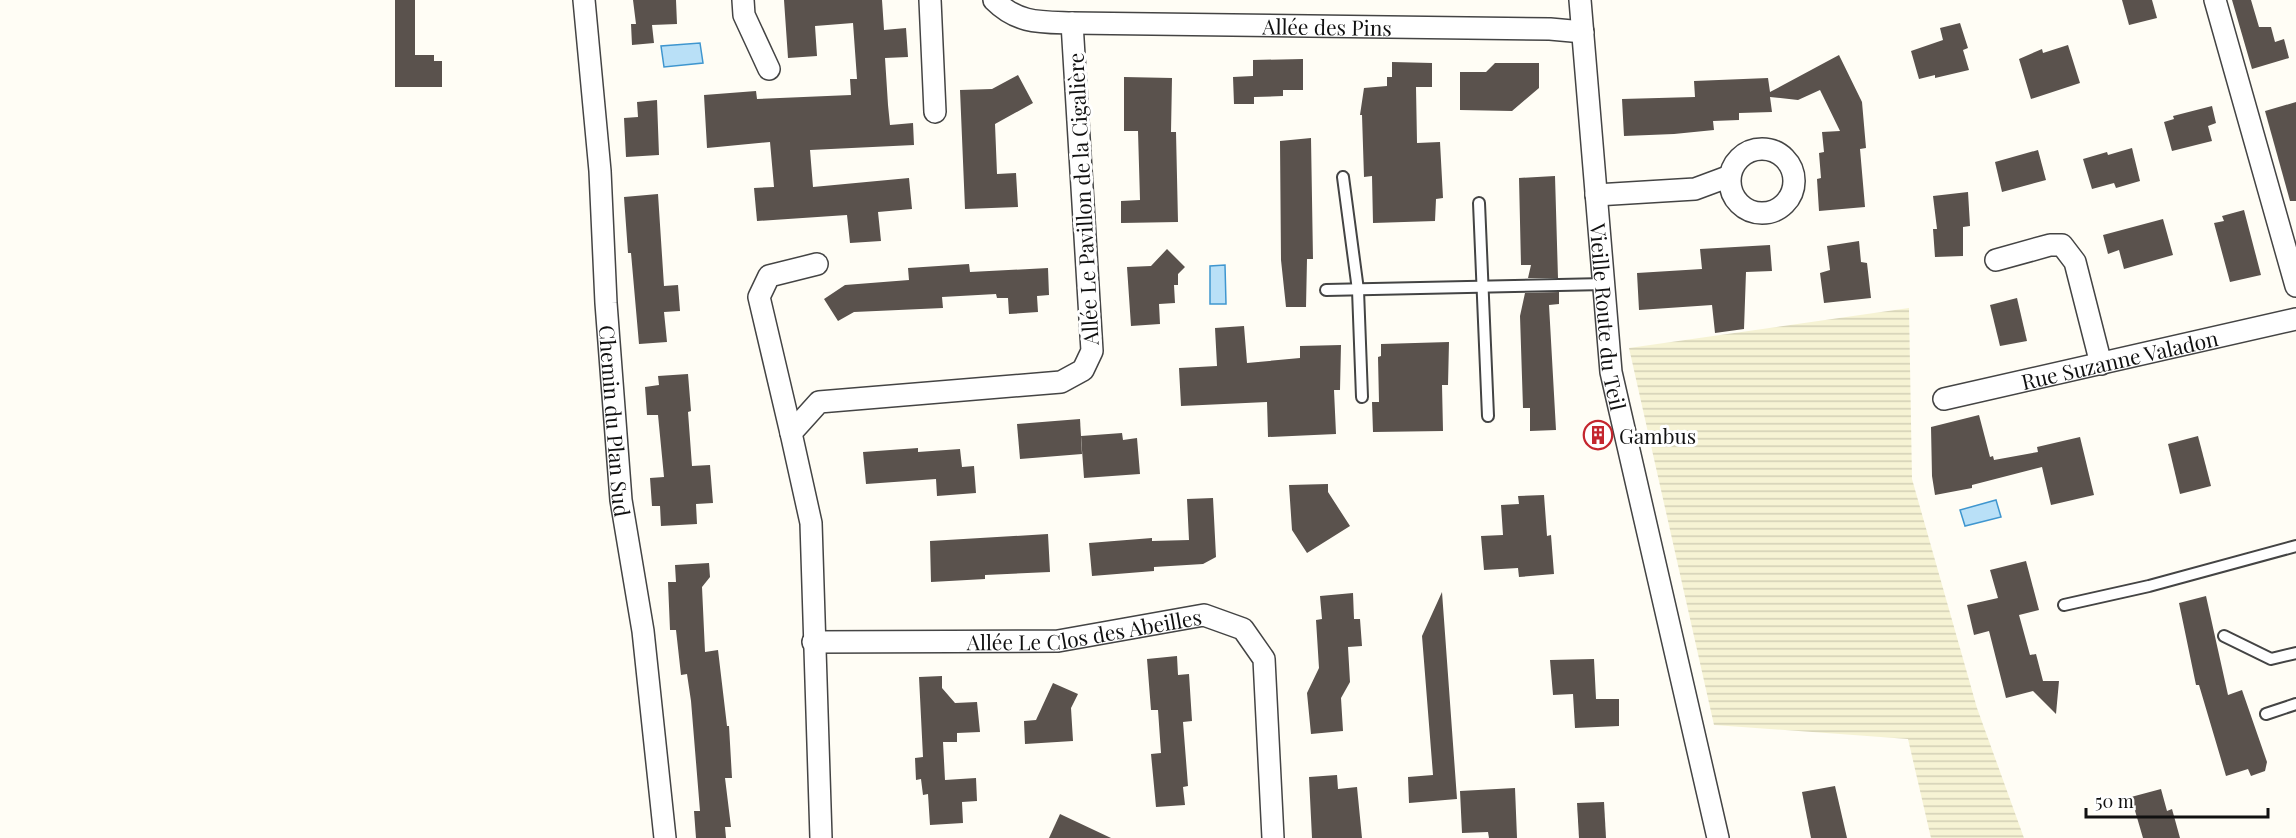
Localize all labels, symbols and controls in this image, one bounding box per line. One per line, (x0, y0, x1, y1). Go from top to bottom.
street label: Allée des Pins (1261, 11, 1392, 41)
street label: Allée Le Pavillon de la Cigalière (1060, 52, 1104, 347)
street label: Vieille Route du Teil (1585, 221, 1633, 413)
street label: Rue Suzanne Valadon (2018, 323, 2221, 395)
street label: Chemin du Plan Sud (594, 324, 638, 519)
building icon: Gambus (1582, 419, 1614, 451)
place label: Gambus (1619, 421, 1696, 449)
street label: Allée Le Clos des Abeilles (966, 602, 1204, 655)
scale bar (2086, 781, 2268, 819)
text: 50 m (2095, 789, 2134, 813)

